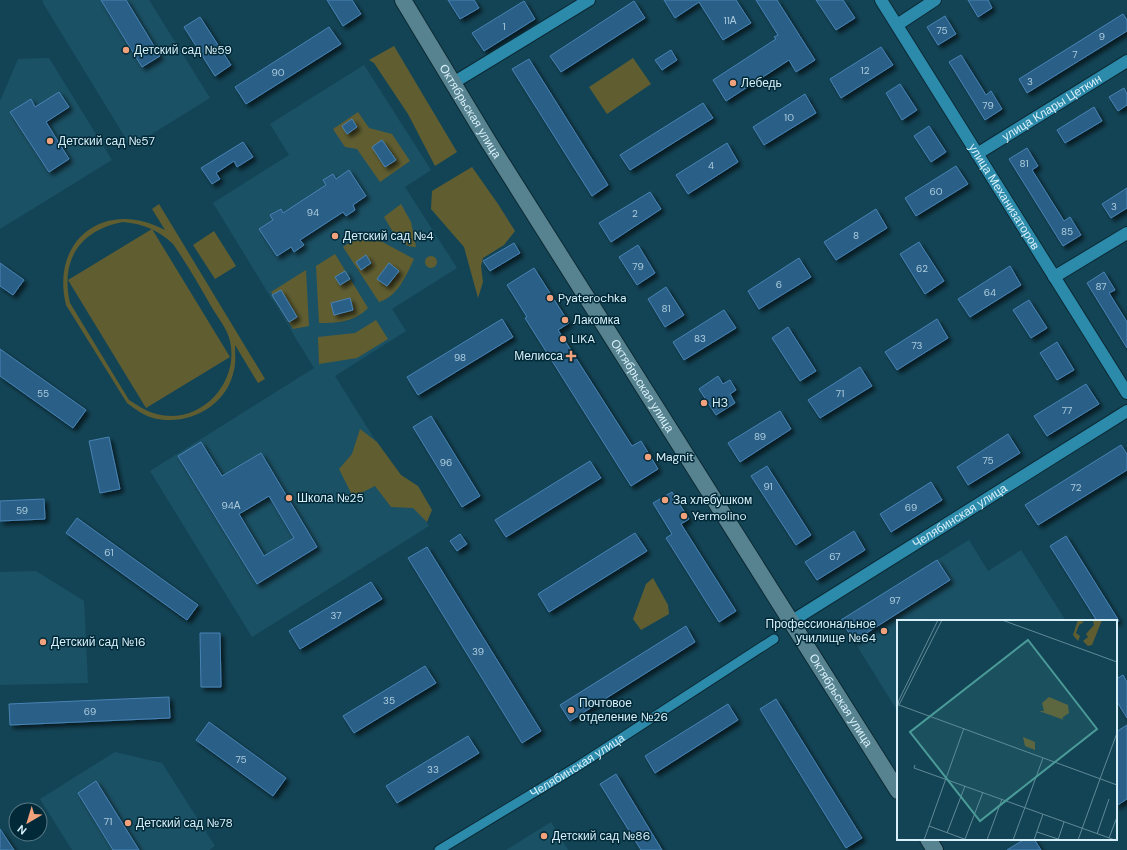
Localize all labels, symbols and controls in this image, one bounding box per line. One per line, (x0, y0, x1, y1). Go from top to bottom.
house number: 11А (724, 14, 737, 27)
house number: 1 (502, 20, 506, 33)
house number: 75 (936, 24, 948, 37)
house number: 9 (1099, 30, 1105, 43)
place label: Детский сад №59 (134, 42, 232, 58)
marker: Детский сад №59 (121, 45, 131, 55)
house number: 7 (1072, 48, 1078, 61)
street label: Октябрьская улица (436, 61, 505, 162)
house number: 12 (861, 64, 870, 77)
house number: 90 (271, 66, 285, 79)
street label: улица Клары Цеткин (999, 71, 1105, 145)
place label: Лебедь (741, 75, 782, 91)
house number: 3 (1027, 75, 1033, 88)
marker: Лебедь (728, 78, 738, 88)
house number: 79 (982, 99, 994, 112)
house number: 10 (784, 111, 794, 124)
place label: Детский сад №57 (58, 133, 155, 149)
marker: Детский сад №57 (45, 136, 55, 146)
street label: улица Механизаторов (965, 141, 1043, 253)
house number: 81 (1020, 157, 1029, 170)
house number: 4 (708, 159, 714, 172)
house number: 60 (929, 185, 943, 198)
house number: 3 (1111, 200, 1117, 213)
house number: 94 (307, 206, 319, 219)
house number: 2 (632, 207, 638, 220)
house number: 85 (1061, 225, 1073, 238)
place label: Детский сад №4 (343, 228, 434, 244)
house number: 8 (853, 229, 859, 242)
marker: Детский сад №4 (330, 231, 340, 241)
house number: 79 (632, 260, 644, 273)
house number: 62 (916, 262, 928, 275)
house number: 6 (776, 278, 782, 291)
house number: 87 (1095, 280, 1107, 293)
house number: 64 (984, 286, 996, 299)
place label: Pyaterochka (558, 290, 627, 306)
marker: Pyaterochka (545, 293, 555, 303)
house number: 81 (662, 302, 671, 315)
place label: Лакомка (573, 312, 620, 328)
marker: Лакомка (560, 315, 570, 325)
place label: LIKA (571, 331, 595, 347)
house number: 83 (694, 332, 706, 345)
marker: LIKA (558, 334, 568, 344)
street label: Октябрьская улица (607, 336, 678, 436)
house number: 73 (912, 339, 923, 352)
place label: Мелисса (514, 348, 563, 364)
house number: 98 (454, 351, 466, 364)
marker: Мелисса (566, 351, 576, 361)
house number: 55 (37, 387, 49, 400)
house number: 71 (836, 387, 844, 400)
place label: НЗ (712, 395, 728, 411)
marker: НЗ (699, 398, 709, 408)
house number: 77 (1062, 404, 1072, 417)
house number: 89 (754, 430, 766, 443)
place label: Magnit (656, 449, 694, 465)
marker: Magnit (643, 452, 653, 462)
house number: 75 (982, 454, 994, 467)
house number: 96 (440, 456, 452, 469)
house number: 91 (763, 480, 773, 493)
street label: Челябинская улица (909, 480, 1010, 552)
house number: 72 (1071, 481, 1082, 494)
place label: Школа №25 (297, 490, 364, 506)
place label: За хлебушком (673, 492, 752, 508)
marker: Школа №25 (284, 493, 294, 503)
marker: За хлебушком (660, 495, 670, 505)
house number: 94А (221, 499, 241, 512)
house number: 69 (905, 501, 917, 514)
house number: 59 (16, 504, 28, 517)
place label: Yermolino (692, 508, 747, 524)
marker: Yermolino (679, 511, 689, 521)
house number: 61 (104, 546, 114, 559)
house number: 67 (829, 550, 841, 563)
house number: 97 (889, 594, 901, 607)
house number: 37 (330, 609, 342, 622)
place label: Профессиональное училище №64 (766, 616, 876, 646)
inset map (897, 620, 1117, 840)
marker: Профессиональное училище №64 (879, 626, 889, 636)
place label: Детский сад №16 (51, 634, 146, 650)
marker: Детский сад №16 (38, 637, 48, 647)
house number: 39 (472, 645, 484, 658)
street label: Октябрьская улица (805, 651, 876, 750)
house number: 35 (383, 694, 395, 707)
place label: Почтовое отделение №26 (579, 695, 668, 725)
house number: 69 (84, 705, 96, 718)
marker: Почтовое отделение №26 (566, 705, 576, 715)
street label: Челябинская улица (527, 730, 628, 801)
house number: 75 (235, 753, 247, 766)
house number: 33 (427, 763, 439, 776)
north arrow (8, 802, 48, 842)
house number: 71 (104, 815, 112, 828)
place label: Детский сад №78 (136, 815, 233, 831)
marker: Детский сад №78 (123, 818, 133, 828)
text: N (14, 822, 29, 838)
place label: Детский сад №86 (552, 828, 650, 844)
marker: Детский сад №86 (539, 831, 549, 841)

